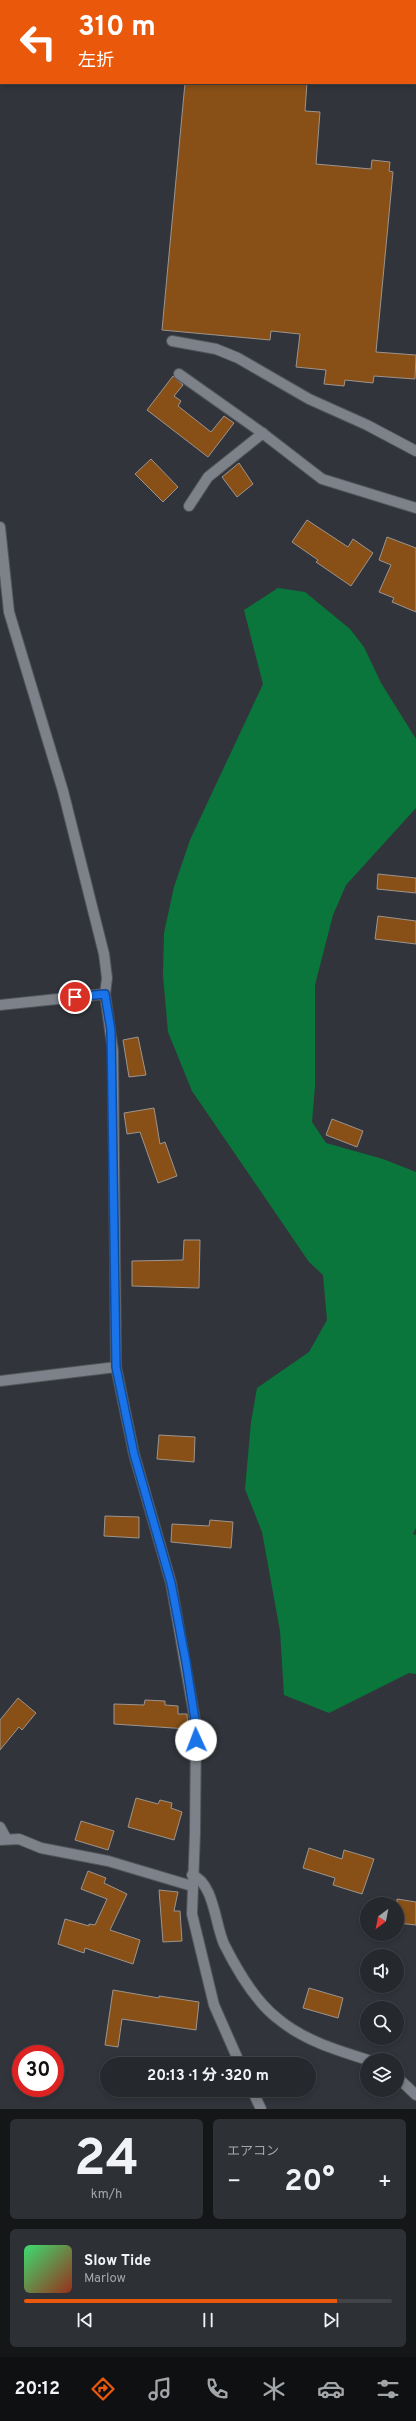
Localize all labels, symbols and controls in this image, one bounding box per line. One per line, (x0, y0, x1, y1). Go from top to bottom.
text: 310 m (78, 10, 156, 46)
icon: left (12, 16, 64, 68)
text: 左折 (78, 50, 114, 73)
pin (58, 980, 92, 1014)
icon: arrive (64, 986, 86, 1008)
position arrow (175, 1719, 217, 1761)
north arrow (360, 1897, 404, 1941)
map controls (360, 1897, 404, 2097)
button: sound (360, 1949, 404, 1993)
button: search (360, 2001, 404, 2045)
speed limit sign: 30 (12, 2045, 64, 2097)
button: layers (360, 2053, 404, 2097)
text: 20:13 · 1 分 · 320 m (147, 2067, 269, 2086)
text: 24 (74, 2128, 139, 2194)
text: エアコン (227, 2144, 279, 2160)
text: 20° (284, 2164, 335, 2201)
text: − (227, 2169, 241, 2196)
text: + (378, 2169, 392, 2196)
text: km/h (91, 2187, 122, 2203)
text: Slow Tide (84, 2252, 151, 2271)
text: Marlow (84, 2271, 126, 2287)
icon: previous (74, 2309, 96, 2331)
icon: pause (197, 2309, 219, 2331)
icon: next (320, 2309, 342, 2331)
icon: directions (89, 2375, 117, 2403)
icon: music (146, 2375, 174, 2403)
icon: phone (203, 2375, 231, 2403)
icon: climate (260, 2375, 288, 2403)
icon: car (317, 2375, 345, 2403)
icon: filters (374, 2375, 402, 2403)
text: 20:12 (14, 2378, 60, 2401)

